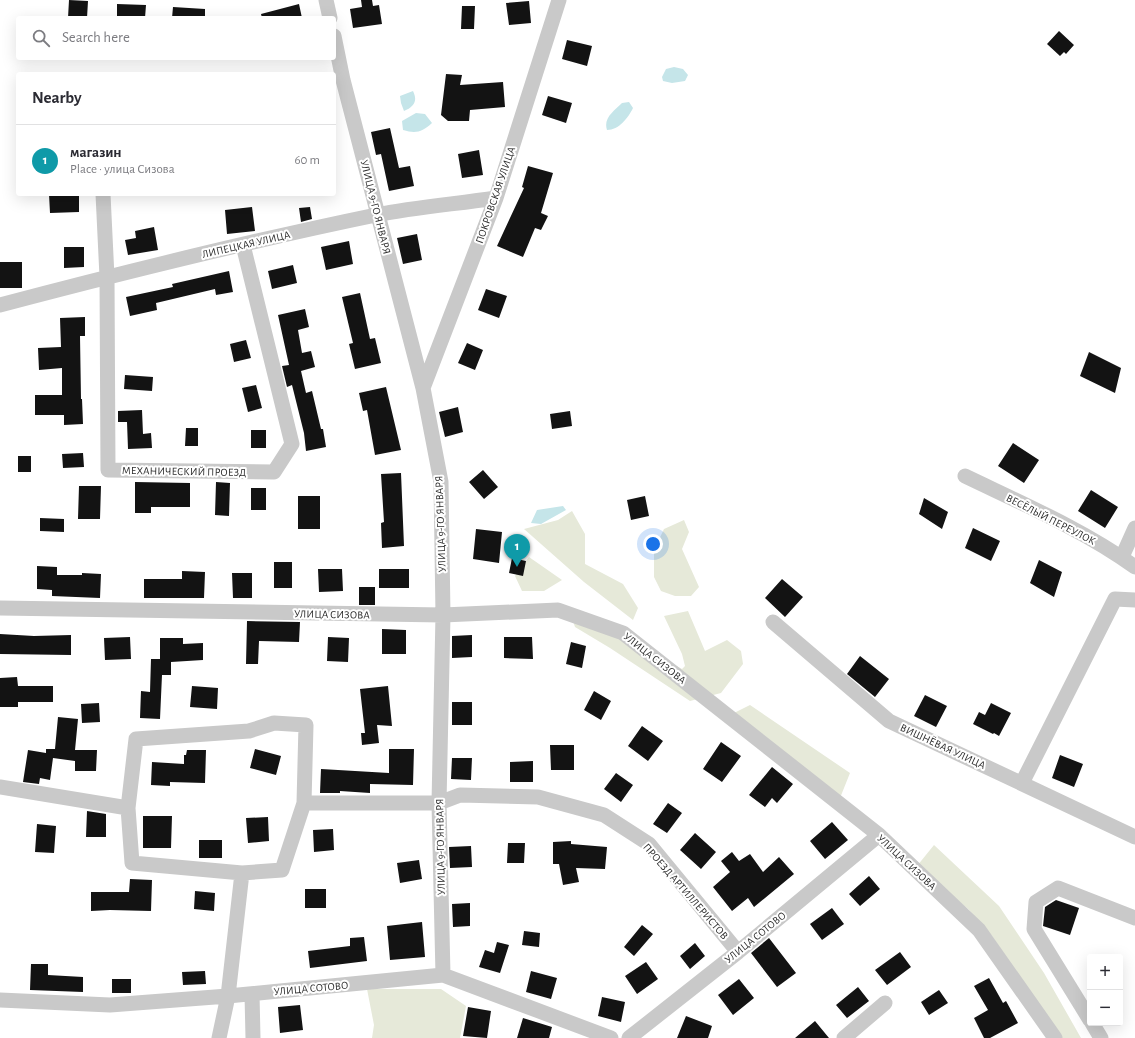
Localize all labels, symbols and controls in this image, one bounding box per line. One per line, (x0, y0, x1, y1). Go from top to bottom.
search box (16, 16, 336, 60)
icon: search (30, 27, 52, 49)
text: Search here (62, 30, 130, 45)
text: Nearby (32, 89, 82, 106)
text: магазин (70, 145, 122, 160)
street label: ПОКРОВСКАЯ УЛИЦА (474, 145, 517, 245)
text: 1 (43, 154, 47, 167)
text: 60 m (294, 154, 320, 167)
street label: УЛИЦА 9-ГО ЯНВАРЯ (358, 159, 393, 255)
text: Place · улица Сизова (70, 163, 175, 176)
street label: ЛИПЕЦКАЯ УЛИЦА (201, 229, 292, 260)
street label: МЕХАНИЧЕСКИЙ ПРОЕЗД (122, 465, 246, 478)
street label: УЛИЦА 9-ГО ЯНВАРЯ (433, 475, 448, 573)
street label: ВЕСЁЛЫЙ ПЕРЕУЛОК (1004, 492, 1098, 547)
pin: 1 (504, 534, 530, 567)
your location (643, 534, 663, 554)
street label: УЛИЦА СИЗОВА (294, 608, 370, 621)
street label: УЛИЦА СИЗОВА (621, 631, 688, 686)
street label: ВИШНЁВАЯ УЛИЦА (898, 722, 988, 771)
street label: УЛИЦА 9-ГО ЯНВАРЯ (434, 799, 447, 895)
street label: УЛИЦА СИЗОВА (875, 833, 939, 893)
street label: ПРОЕЗД АРТИЛЛЕРИСТОВ (641, 841, 730, 941)
street label: УЛИЦА СОТОВО (723, 910, 788, 965)
map controls (1087, 954, 1123, 1026)
button: + (1087, 954, 1123, 990)
street label: УЛИЦА СОТОВО (273, 980, 349, 997)
button: − (1087, 990, 1123, 1026)

